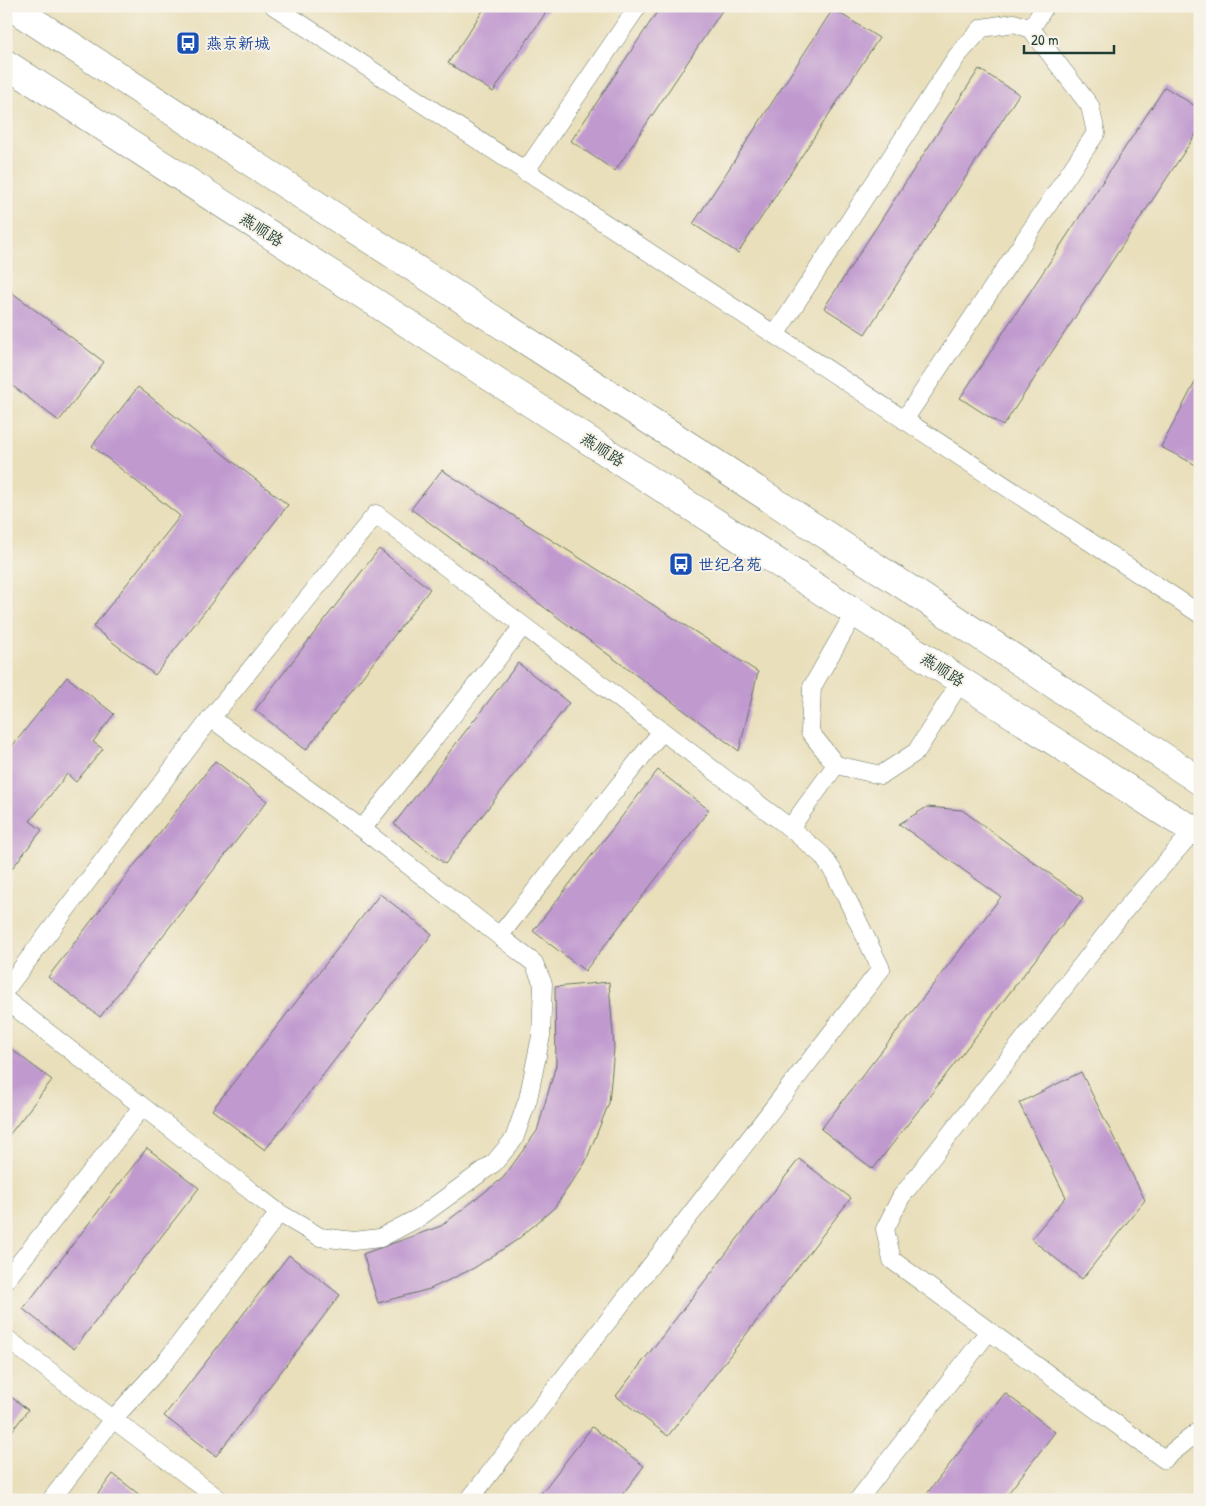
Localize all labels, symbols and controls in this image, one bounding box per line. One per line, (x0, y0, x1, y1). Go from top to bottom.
scale bar (1024, 22, 1114, 54)
text: 20 m (1031, 29, 1058, 50)
bus stop icon: 燕京新城 (175, 30, 201, 56)
place label: 燕京新城 (206, 32, 270, 54)
street label: 燕顺路 (236, 207, 288, 251)
street label: 燕顺路 (577, 427, 629, 471)
bus stop icon: 世纪名苑 (668, 551, 694, 577)
place label: 世纪名苑 (698, 553, 762, 575)
street label: 燕顺路 (917, 647, 969, 691)

